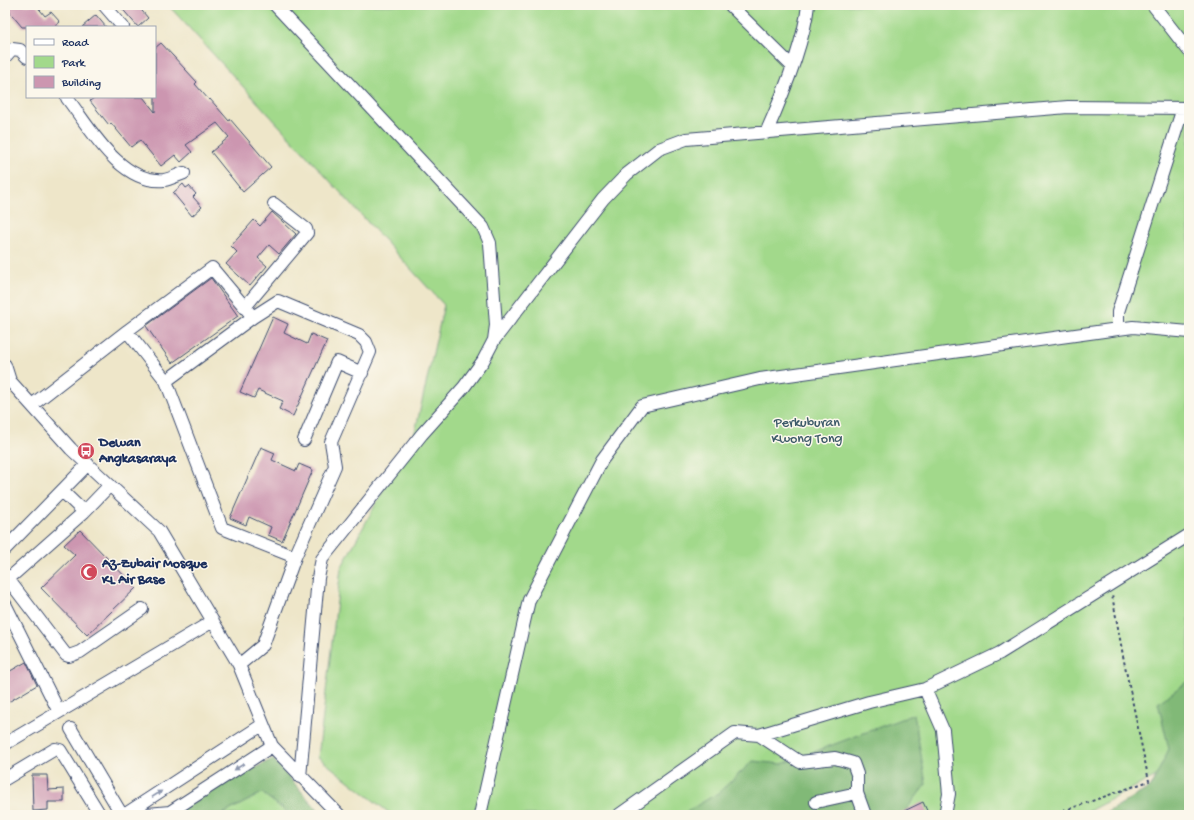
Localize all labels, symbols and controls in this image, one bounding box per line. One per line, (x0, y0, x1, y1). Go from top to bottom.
legend (26, 26, 156, 98)
text: Road (62, 37, 89, 51)
text: Park (61, 57, 87, 71)
text: Building (61, 77, 101, 91)
park label: Perkuburan Kwong Tong (771, 415, 843, 448)
place label: Dewan Angkasaraya (97, 435, 177, 468)
bus stop icon: Dewan Angkasaraya (76, 441, 96, 461)
place label: Az-Zubair Mosque KL Air Base (101, 556, 208, 589)
mosque icon: Az-Zubair Mosque KL Air Base (79, 562, 99, 582)
one-way arrow (234, 763, 244, 771)
one-way arrow (152, 790, 162, 798)

